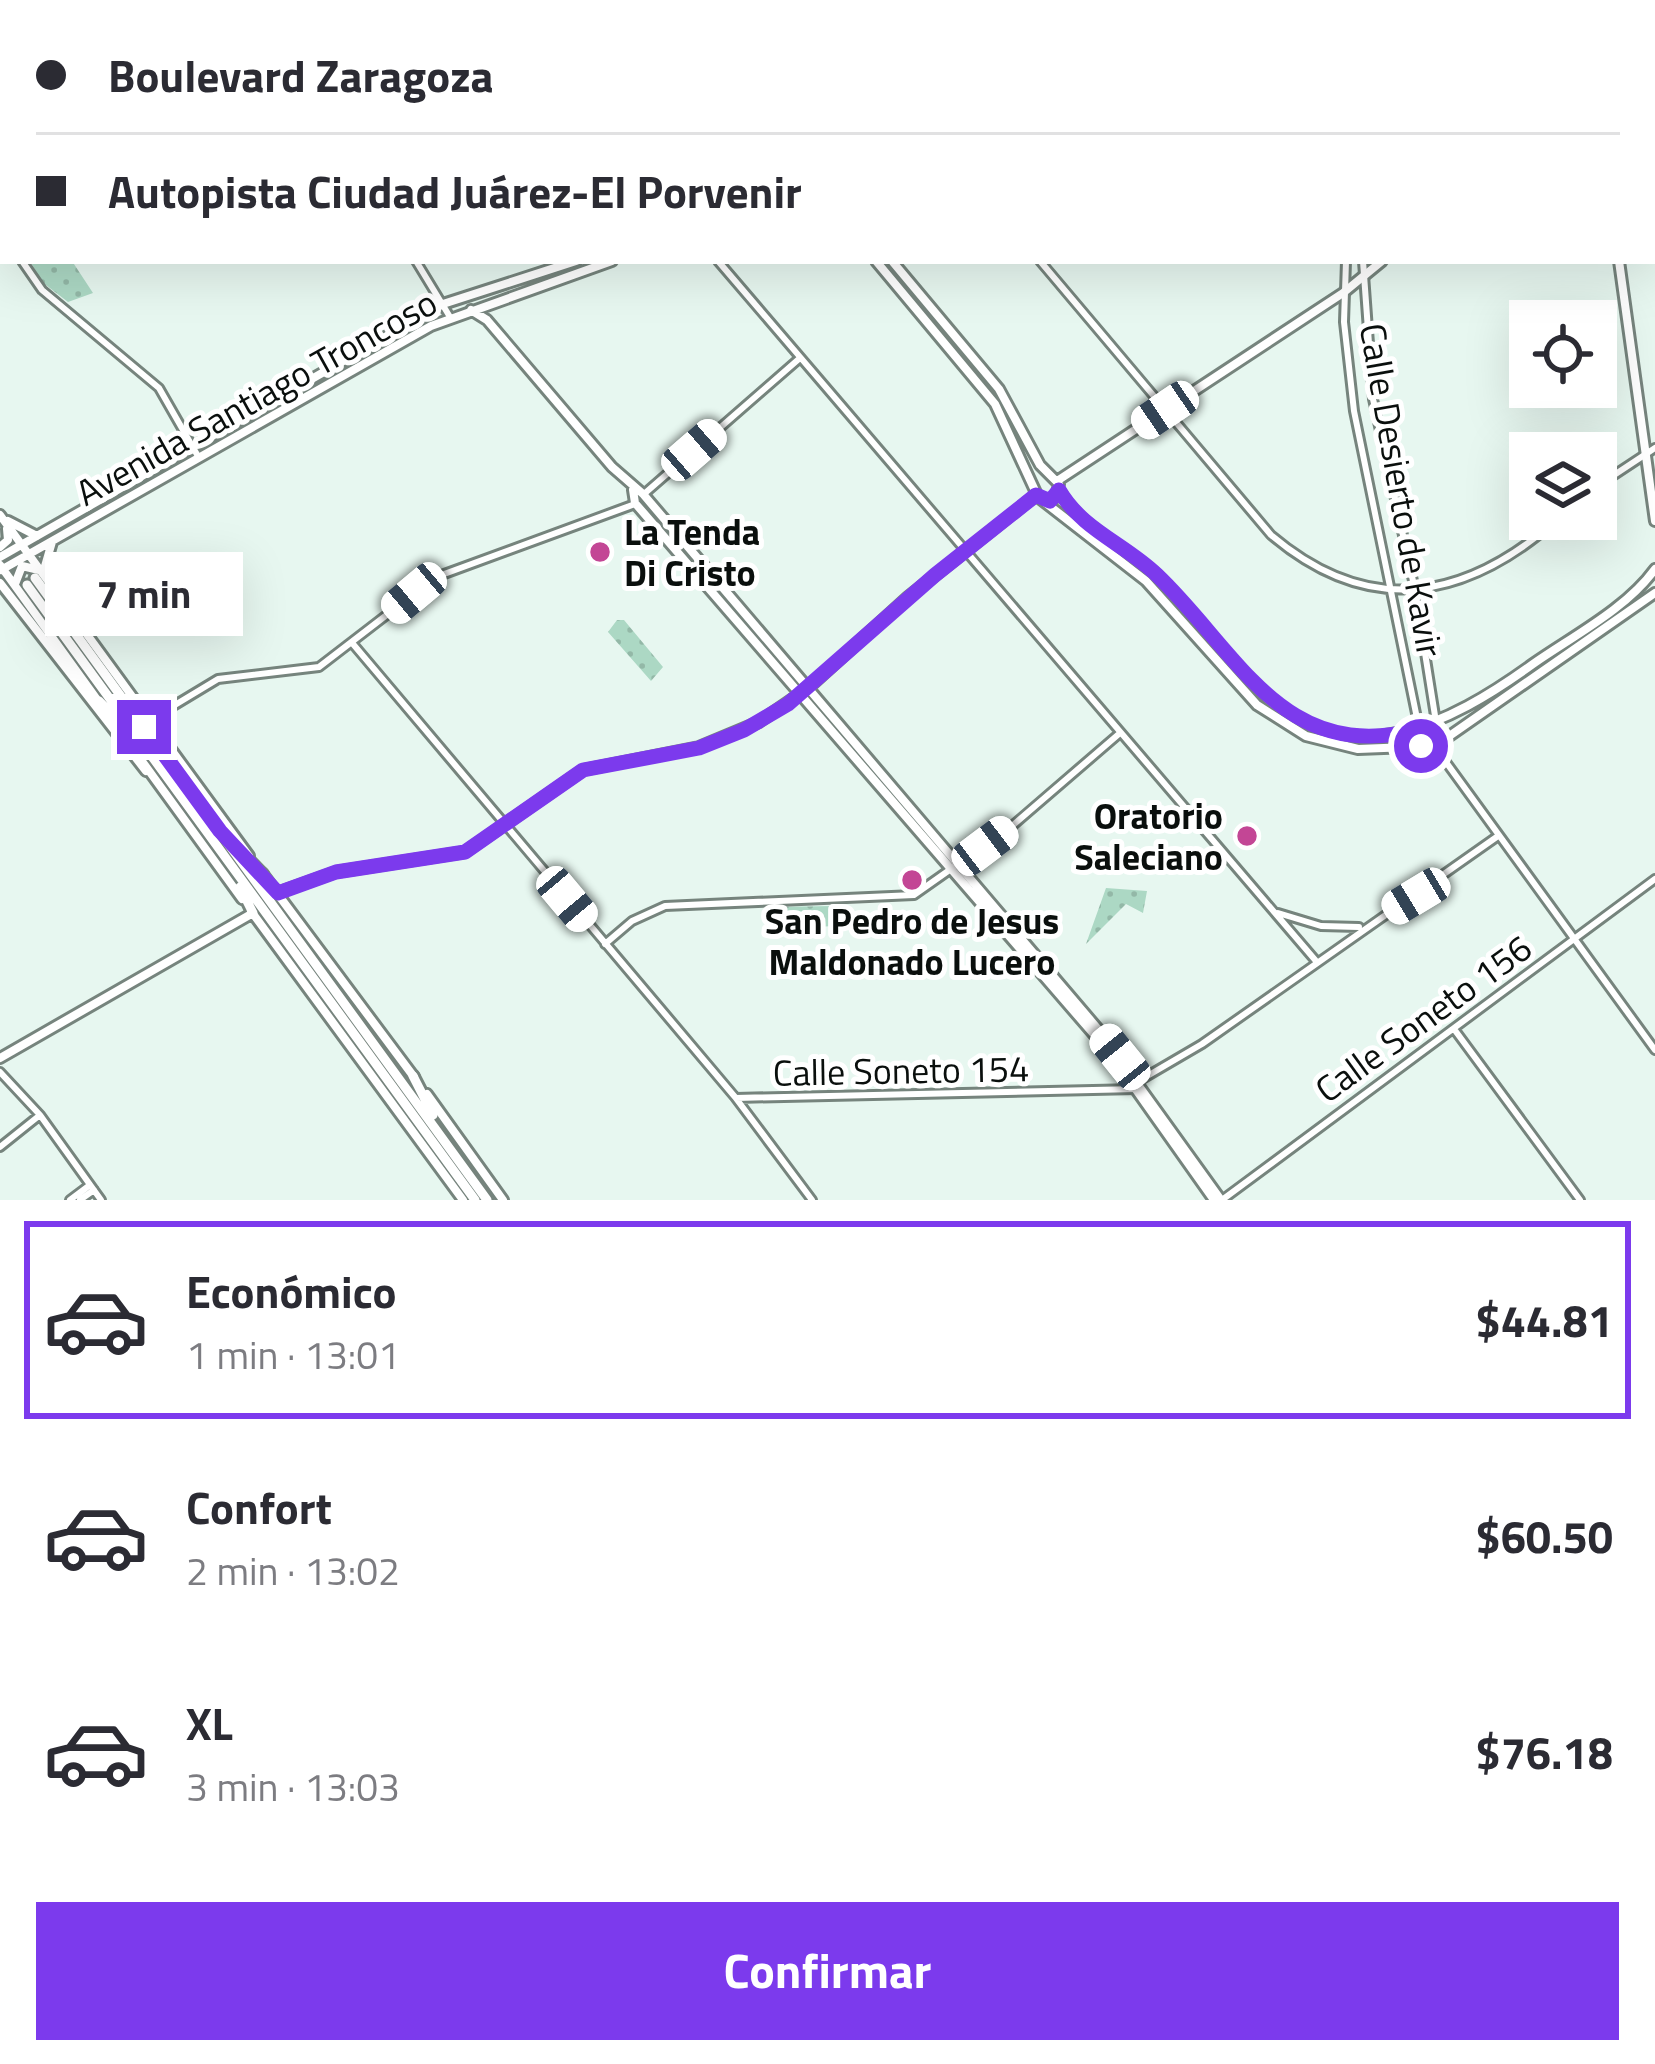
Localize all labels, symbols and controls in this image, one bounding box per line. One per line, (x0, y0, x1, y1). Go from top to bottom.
text: Boulevard Zaragoza (108, 41, 494, 109)
text: Autopista Ciudad Juárez-El Porvenir (108, 157, 802, 225)
street label: Avenida Santiago Troncoso (65, 275, 447, 519)
map controls (1509, 300, 1617, 540)
button: locate (1509, 300, 1617, 408)
street label: Calle Desierto de Kavir (1346, 319, 1458, 661)
car (1125, 375, 1205, 445)
car (655, 413, 733, 487)
button: layers (1509, 432, 1617, 540)
place label: La Tenda Di Cristo (624, 504, 760, 600)
marker: La Tenda Di Cristo (587, 539, 613, 565)
callout: 7 min (45, 553, 243, 637)
car (375, 556, 453, 630)
text: 7 min (97, 564, 191, 623)
route end (117, 700, 171, 754)
route start (1394, 719, 1448, 773)
place label: Oratorio Saleciano (1074, 788, 1223, 884)
car (945, 810, 1025, 882)
marker: Oratorio Saleciano (1234, 823, 1260, 849)
car (530, 860, 604, 938)
car (1376, 862, 1456, 930)
marker: San Pedro de Jesus Maldonado Lucero (899, 867, 925, 893)
place label: San Pedro de Jesus Maldonado Lucero (765, 893, 1059, 989)
street label: Calle Soneto 156 (1303, 920, 1543, 1116)
car (1083, 1018, 1157, 1096)
street label: Calle Soneto 154 (772, 1040, 1030, 1100)
text: Económico (186, 1257, 397, 1325)
icon: car (42, 1266, 150, 1374)
text: $44.81 (1475, 1286, 1613, 1354)
text: 1 min · 13:01 (186, 1325, 400, 1384)
text: Confort (186, 1473, 332, 1541)
icon: car (42, 1482, 150, 1590)
text: $60.50 (1475, 1502, 1613, 1570)
text: 2 min · 13:02 (186, 1541, 400, 1600)
text: XL (186, 1689, 233, 1757)
icon: car (42, 1698, 150, 1806)
text: $76.18 (1475, 1718, 1613, 1786)
text: 3 min · 13:03 (186, 1757, 400, 1816)
button: Confirmar (36, 1902, 1619, 2040)

